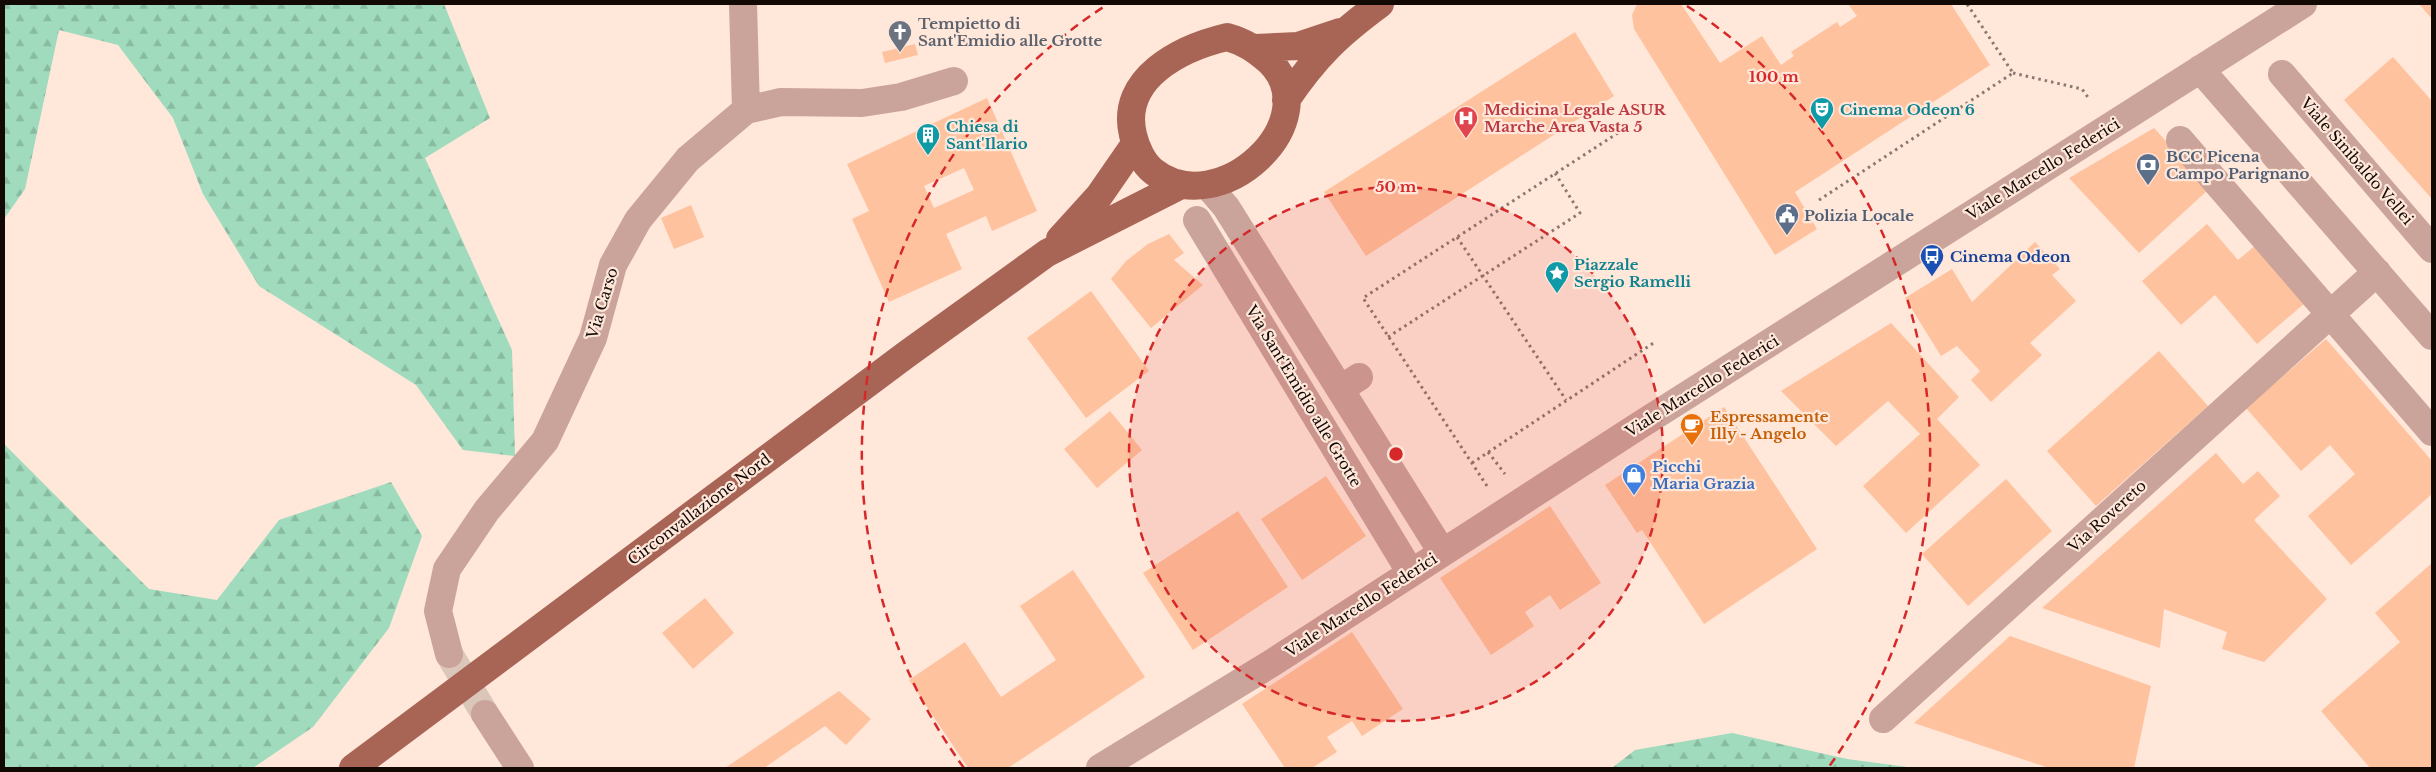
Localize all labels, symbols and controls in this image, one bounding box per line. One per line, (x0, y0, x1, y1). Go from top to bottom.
place label: Tempietto di Sant'Emidio alle Grotte (918, 14, 1102, 50)
church icon: Tempietto di Sant'Emidio alle Grotte (887, 19, 913, 53)
text: 100 m (1749, 67, 1799, 86)
street label: Viale Sinibaldo Vellei (2296, 93, 2417, 228)
theatre icon: Cinema Odeon 6 (1809, 96, 1835, 130)
place label: Medicina Legale ASUR Marche Area Vasta 5 (1484, 100, 1666, 136)
place label: Cinema Odeon 6 (1840, 100, 1975, 119)
hospital icon: Medicina Legale ASUR Marche Area Vasta 5 (1453, 105, 1479, 139)
street label: Viale Marcello Federici (1962, 114, 2123, 225)
place label: Chiesa di Sant'Ilario (946, 117, 1028, 153)
building icon: Chiesa di Sant'Ilario (915, 122, 941, 156)
place label: BCC Picena Campo Parignano (2166, 147, 2310, 183)
bank icon: BCC Picena Campo Parignano (2135, 152, 2161, 186)
text: 50 m (1376, 177, 1417, 196)
public building icon: Polizia Locale (1774, 202, 1800, 236)
place label: Polizia Locale (1804, 206, 1914, 225)
bus stop icon: Cinema Odeon (1919, 243, 1945, 277)
place label: Cinema Odeon (1950, 247, 2071, 266)
place label: Piazzale Sergio Ramelli (1574, 255, 1691, 291)
place icon: Piazzale Sergio Ramelli (1544, 260, 1570, 294)
street label: Via Carso (582, 265, 622, 342)
street label: Via Sant'Emidio alle Grotte (1242, 301, 1366, 490)
street label: Viale Marcello Federici (1621, 331, 1782, 442)
place label: Espressamente Illy - Angelo (1710, 407, 1829, 443)
cafe icon: Espressamente Illy - Angelo (1679, 412, 1705, 446)
centre of rings (1387, 445, 1405, 463)
street label: Circonvallazione Nord (624, 449, 774, 569)
place label: Picchi Maria Grazia (1652, 457, 1755, 493)
shop icon: Picchi Maria Grazia (1621, 462, 1647, 496)
street label: Via Rovereto (2063, 476, 2150, 557)
street label: Viale Marcello Federici (1281, 549, 1440, 662)

